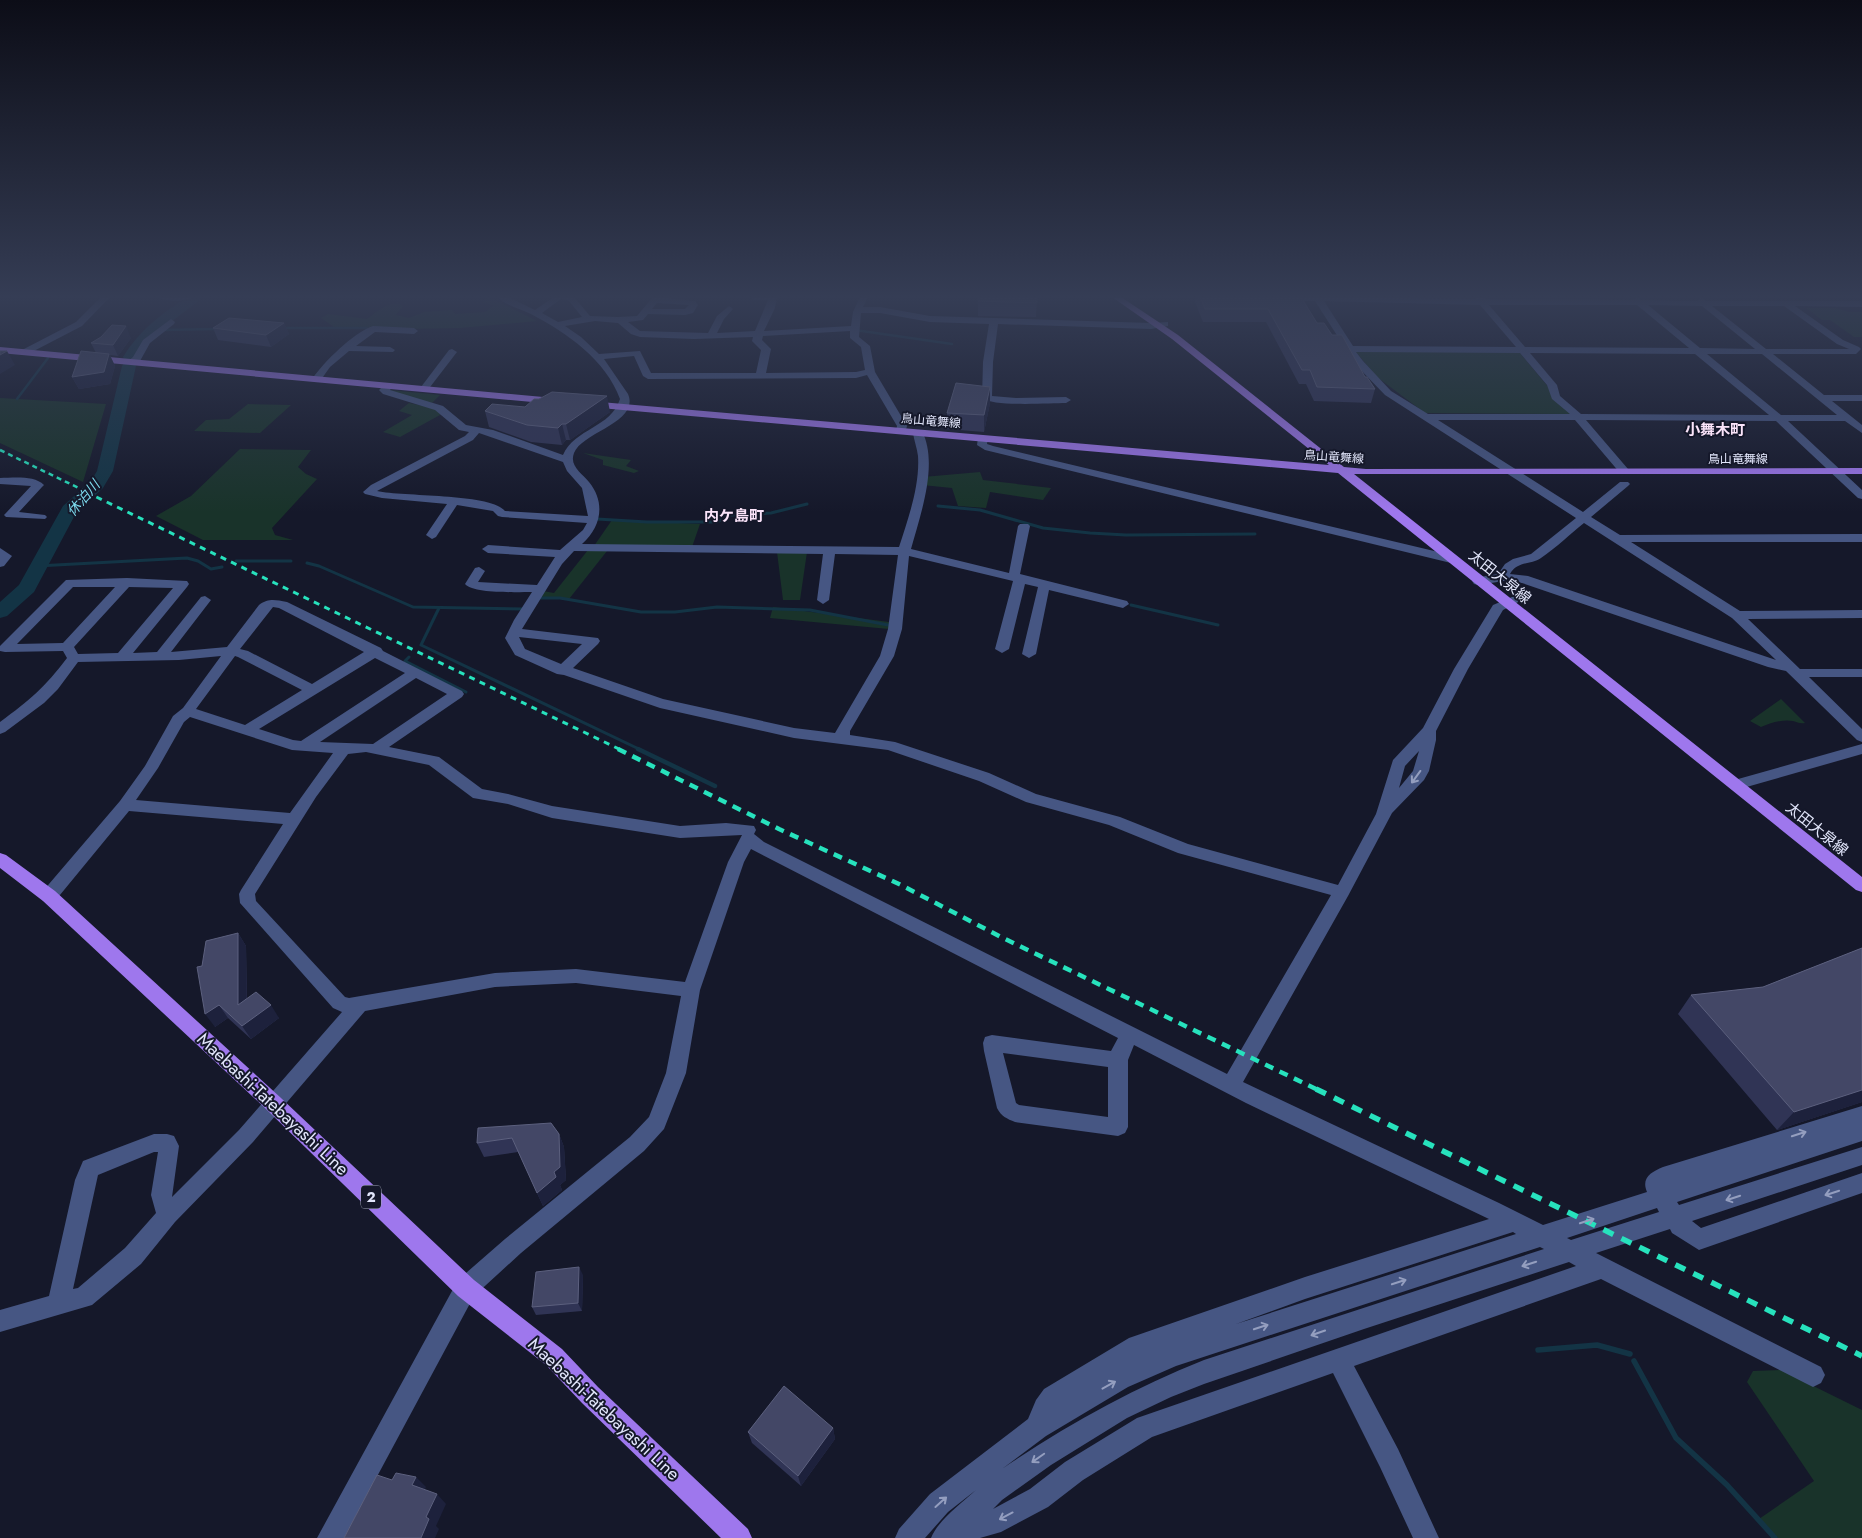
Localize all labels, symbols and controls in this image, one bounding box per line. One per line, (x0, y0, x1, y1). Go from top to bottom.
street label: 鳥山竜舞線 (900, 409, 962, 433)
district label: 小舞木町 (1685, 419, 1745, 441)
street label: 鳥山竜舞線 (1303, 446, 1365, 468)
street label: 鳥山竜舞線 (1708, 450, 1768, 468)
water label: 休泊川 (62, 474, 106, 520)
district label: 内ケ島町 (704, 505, 764, 527)
street label: 太田大泉線 (1464, 545, 1536, 609)
one-way arrow (1411, 770, 1421, 784)
street label: 太田大泉線 (1781, 797, 1853, 861)
street label: Maebashi-Tatebayashi Line (191, 1027, 355, 1181)
one-way arrow (1790, 1129, 1806, 1139)
road number: 2 (361, 1186, 381, 1208)
one-way arrow (1824, 1188, 1840, 1198)
one-way arrow (1726, 1194, 1741, 1203)
one-way arrow (1579, 1216, 1594, 1225)
one-way arrow (1521, 1260, 1537, 1270)
one-way arrow (1391, 1277, 1406, 1286)
one-way arrow (1252, 1322, 1268, 1331)
one-way arrow (1310, 1329, 1326, 1338)
street label: Maebashi-Tatebayashi Line (522, 1332, 686, 1486)
one-way arrow (1101, 1380, 1116, 1389)
one-way arrow (1032, 1453, 1046, 1463)
one-way arrow (934, 1497, 947, 1509)
one-way arrow (1000, 1511, 1014, 1521)

